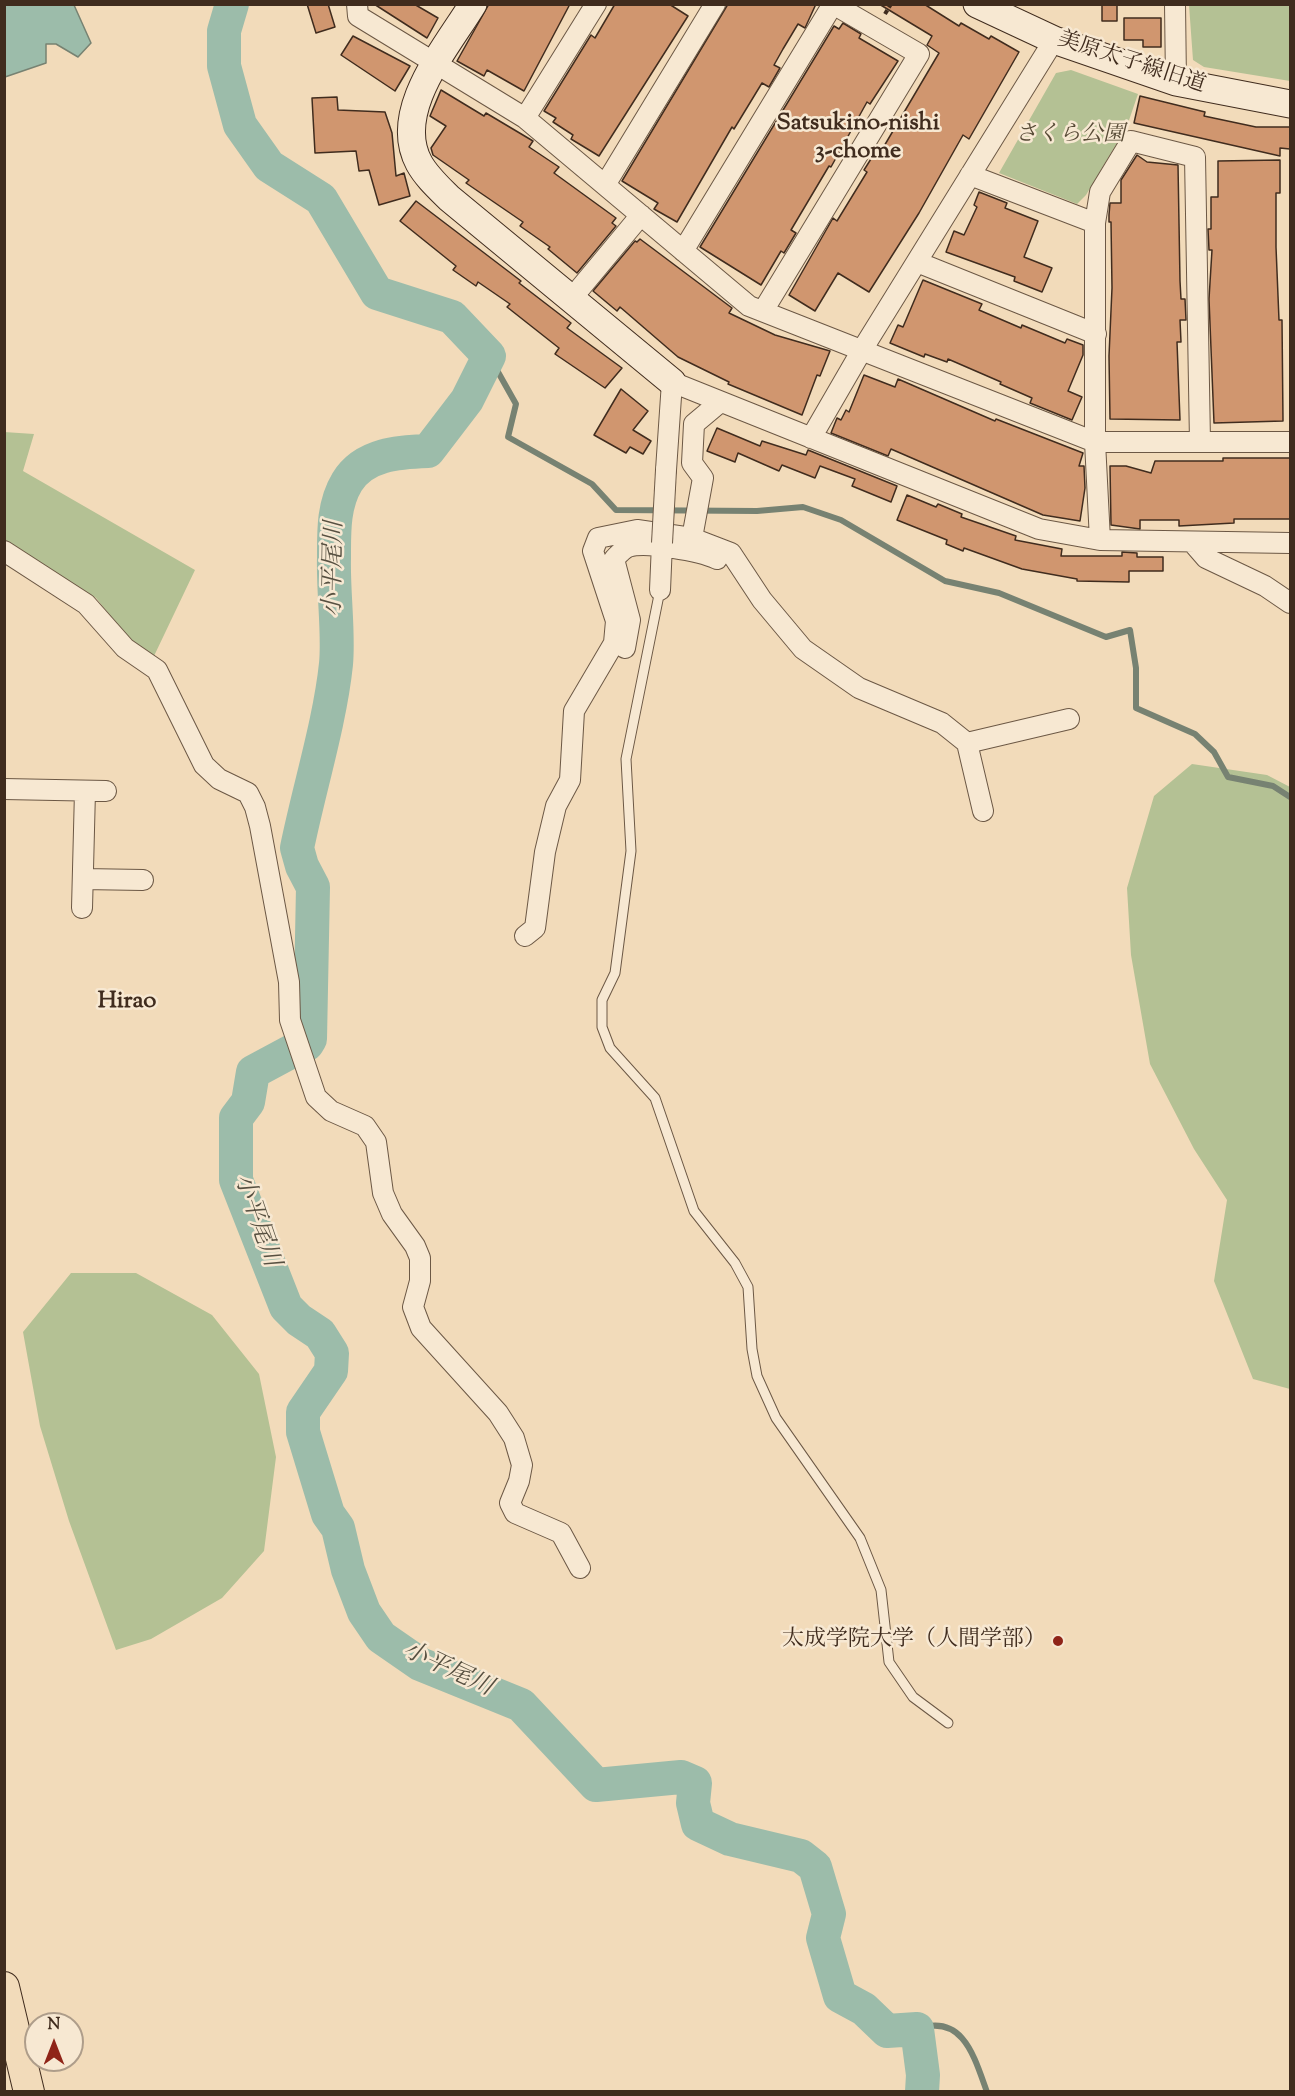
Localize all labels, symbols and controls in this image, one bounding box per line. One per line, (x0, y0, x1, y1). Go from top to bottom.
street label: 美原太子線旧道 (1054, 28, 1208, 100)
district label: Satsukino-nishi 3-chome (776, 111, 940, 167)
park label: さくら公園 (1015, 123, 1125, 149)
water label: 小平尾川 (321, 521, 351, 617)
district label: Hirao (98, 989, 156, 1017)
water label: 小平尾川 (226, 1171, 284, 1271)
place label: 太成学院大学（人間学部） (782, 1628, 1046, 1654)
marker: 太成学院大学（人間学部） (1051, 1634, 1065, 1648)
water label: 小平尾川 (397, 1638, 497, 1704)
north arrow (24, 2012, 84, 2072)
text: N (48, 2014, 60, 2037)

